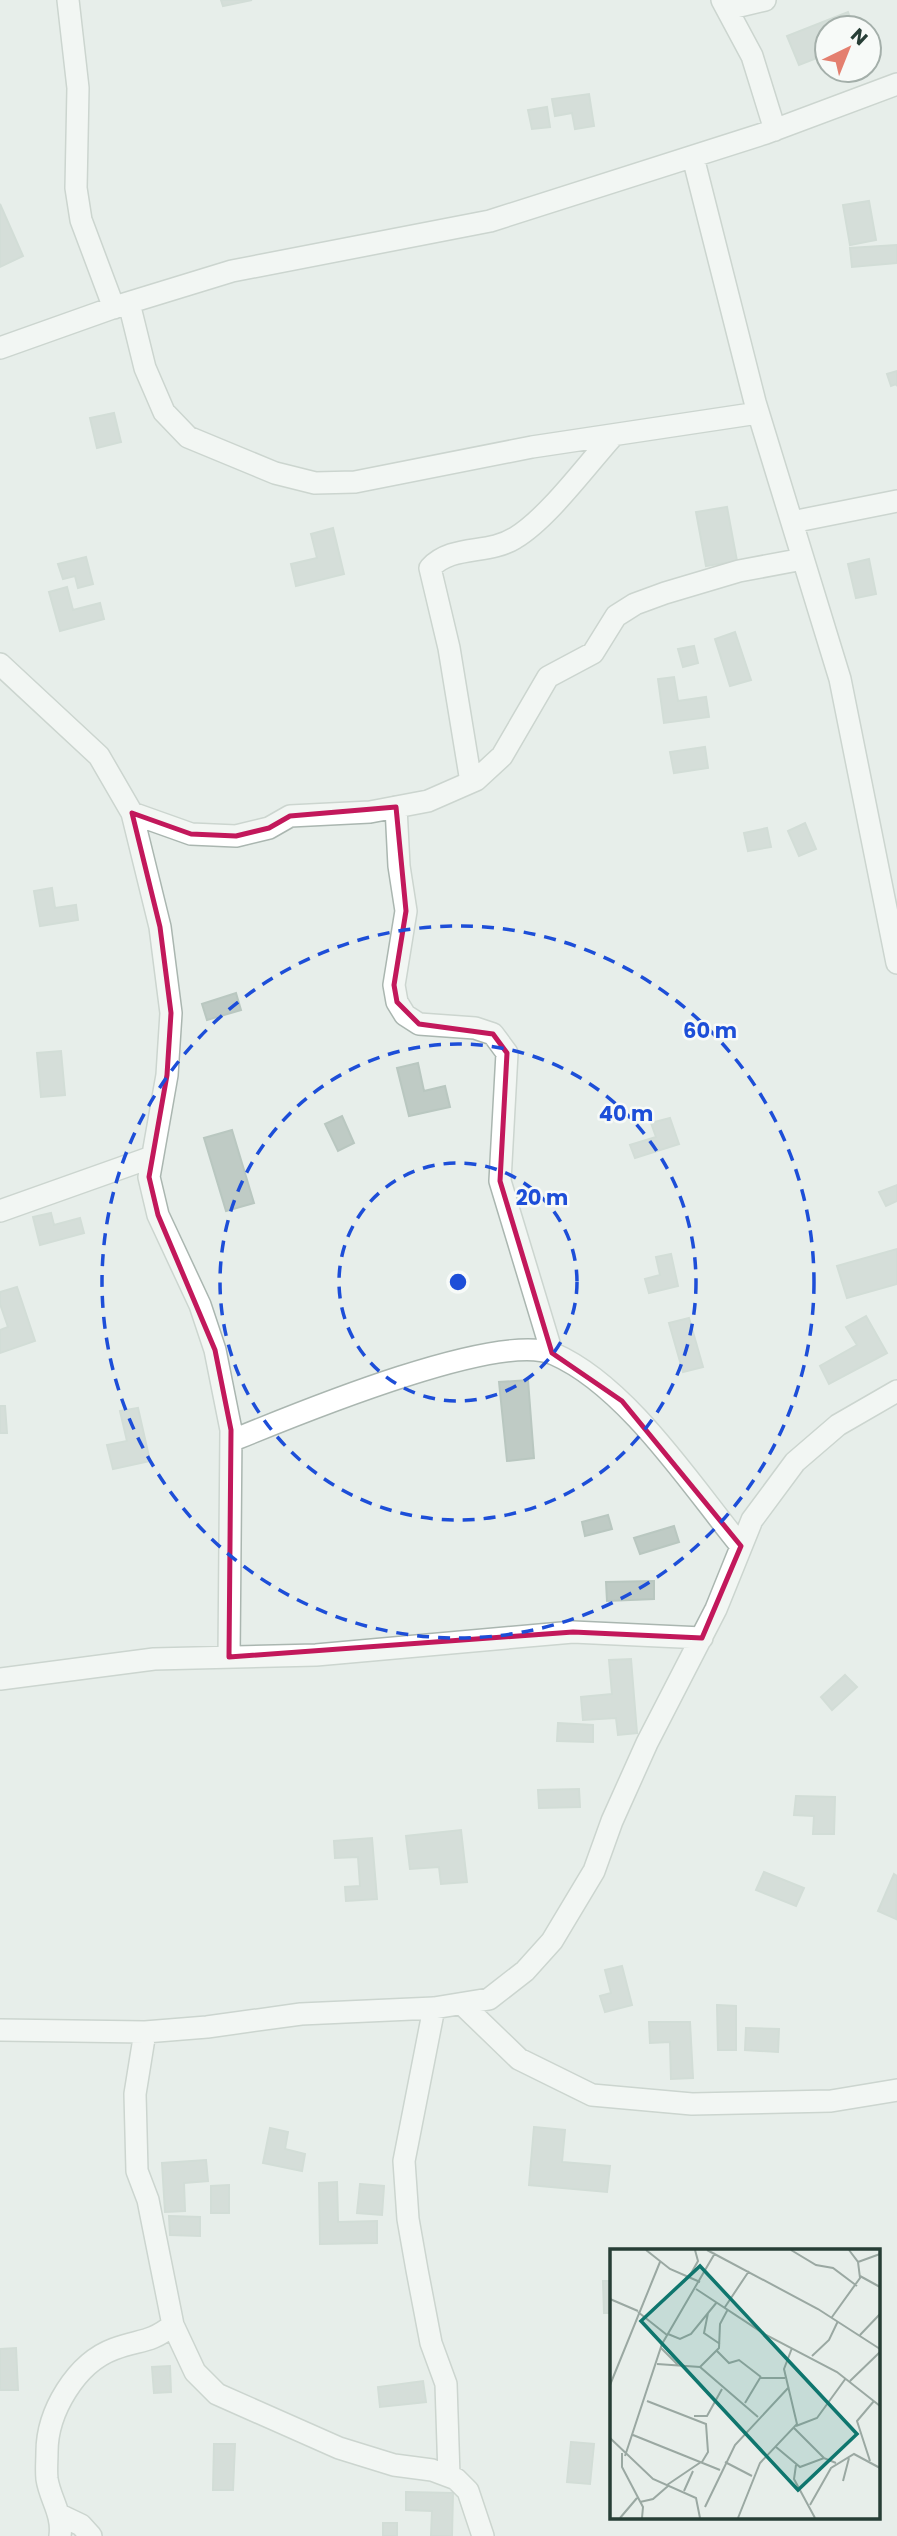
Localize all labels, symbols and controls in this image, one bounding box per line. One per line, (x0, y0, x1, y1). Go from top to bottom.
north arrow (813, 14, 883, 84)
text: N (845, 22, 874, 52)
text: 60 m (683, 1016, 737, 1045)
text: 40 m (599, 1099, 653, 1128)
text: 20 m (516, 1183, 568, 1212)
centre of rings (446, 1270, 470, 1294)
inset map (610, 2249, 880, 2518)

